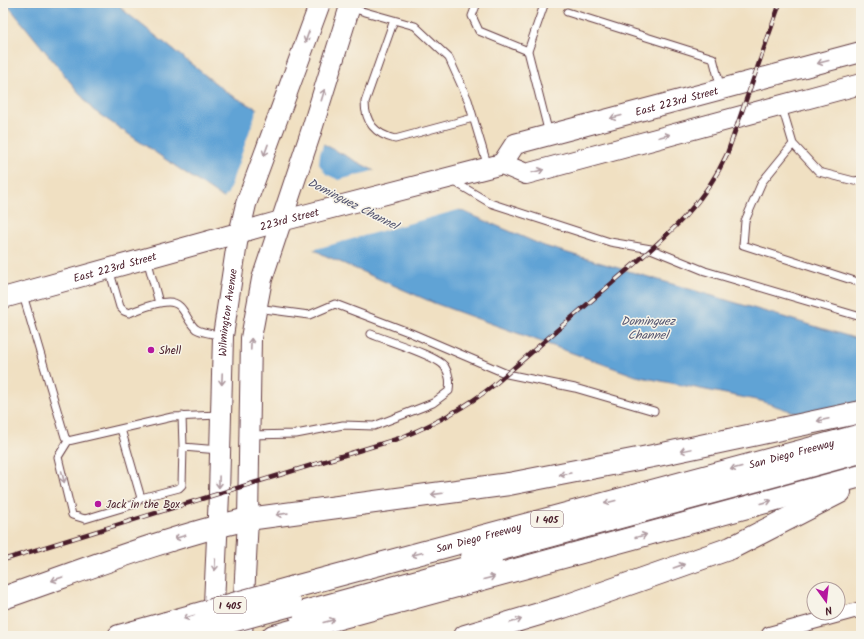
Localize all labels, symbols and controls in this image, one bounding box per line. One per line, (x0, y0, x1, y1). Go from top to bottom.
one-way arrow (302, 31, 310, 43)
one-way arrow (817, 59, 830, 66)
street label: East 223rd Street (633, 82, 721, 122)
one-way arrow (320, 89, 327, 102)
one-way arrow (610, 114, 623, 121)
one-way arrow (657, 132, 670, 140)
one-way arrow (261, 144, 269, 156)
one-way arrow (532, 166, 545, 174)
water label: Dominguez Channel (304, 173, 403, 236)
street label: 223rd Street (258, 203, 322, 236)
street label: East 223rd Street (71, 248, 159, 288)
street label: Wilmington Avenue (214, 267, 243, 357)
water label: Dominguez Channel (621, 312, 677, 345)
one-way arrow (248, 338, 255, 351)
place label: Shell (159, 342, 181, 360)
marker: Shell (146, 345, 156, 355)
one-way arrow (218, 372, 225, 385)
one-way arrow (817, 417, 830, 425)
street label: San Diego Freeway (747, 434, 837, 475)
one-way arrow (680, 446, 693, 454)
one-way arrow (729, 465, 742, 472)
one-way arrow (60, 470, 67, 483)
one-way arrow (559, 470, 572, 478)
one-way arrow (215, 475, 223, 488)
one-way arrow (431, 490, 444, 498)
place label: Jack in the Box (106, 496, 180, 514)
one-way arrow (760, 498, 773, 505)
marker: Jack in the Box (93, 499, 103, 509)
one-way arrow (604, 499, 617, 506)
one-way arrow (276, 510, 289, 518)
road number: I 405 (531, 511, 563, 527)
street label: San Diego Freeway (434, 518, 524, 559)
one-way arrow (634, 532, 647, 539)
one-way arrow (174, 534, 187, 541)
one-way arrow (411, 551, 424, 558)
one-way arrow (212, 558, 219, 571)
one-way arrow (673, 562, 685, 570)
one-way arrow (482, 574, 495, 581)
one-way arrow (51, 576, 63, 584)
north arrow (806, 581, 846, 621)
road number: I 405 (214, 597, 246, 613)
text: N (823, 600, 834, 619)
one-way arrow (182, 614, 195, 621)
one-way arrow (323, 617, 336, 624)
one-way arrow (509, 617, 522, 624)

